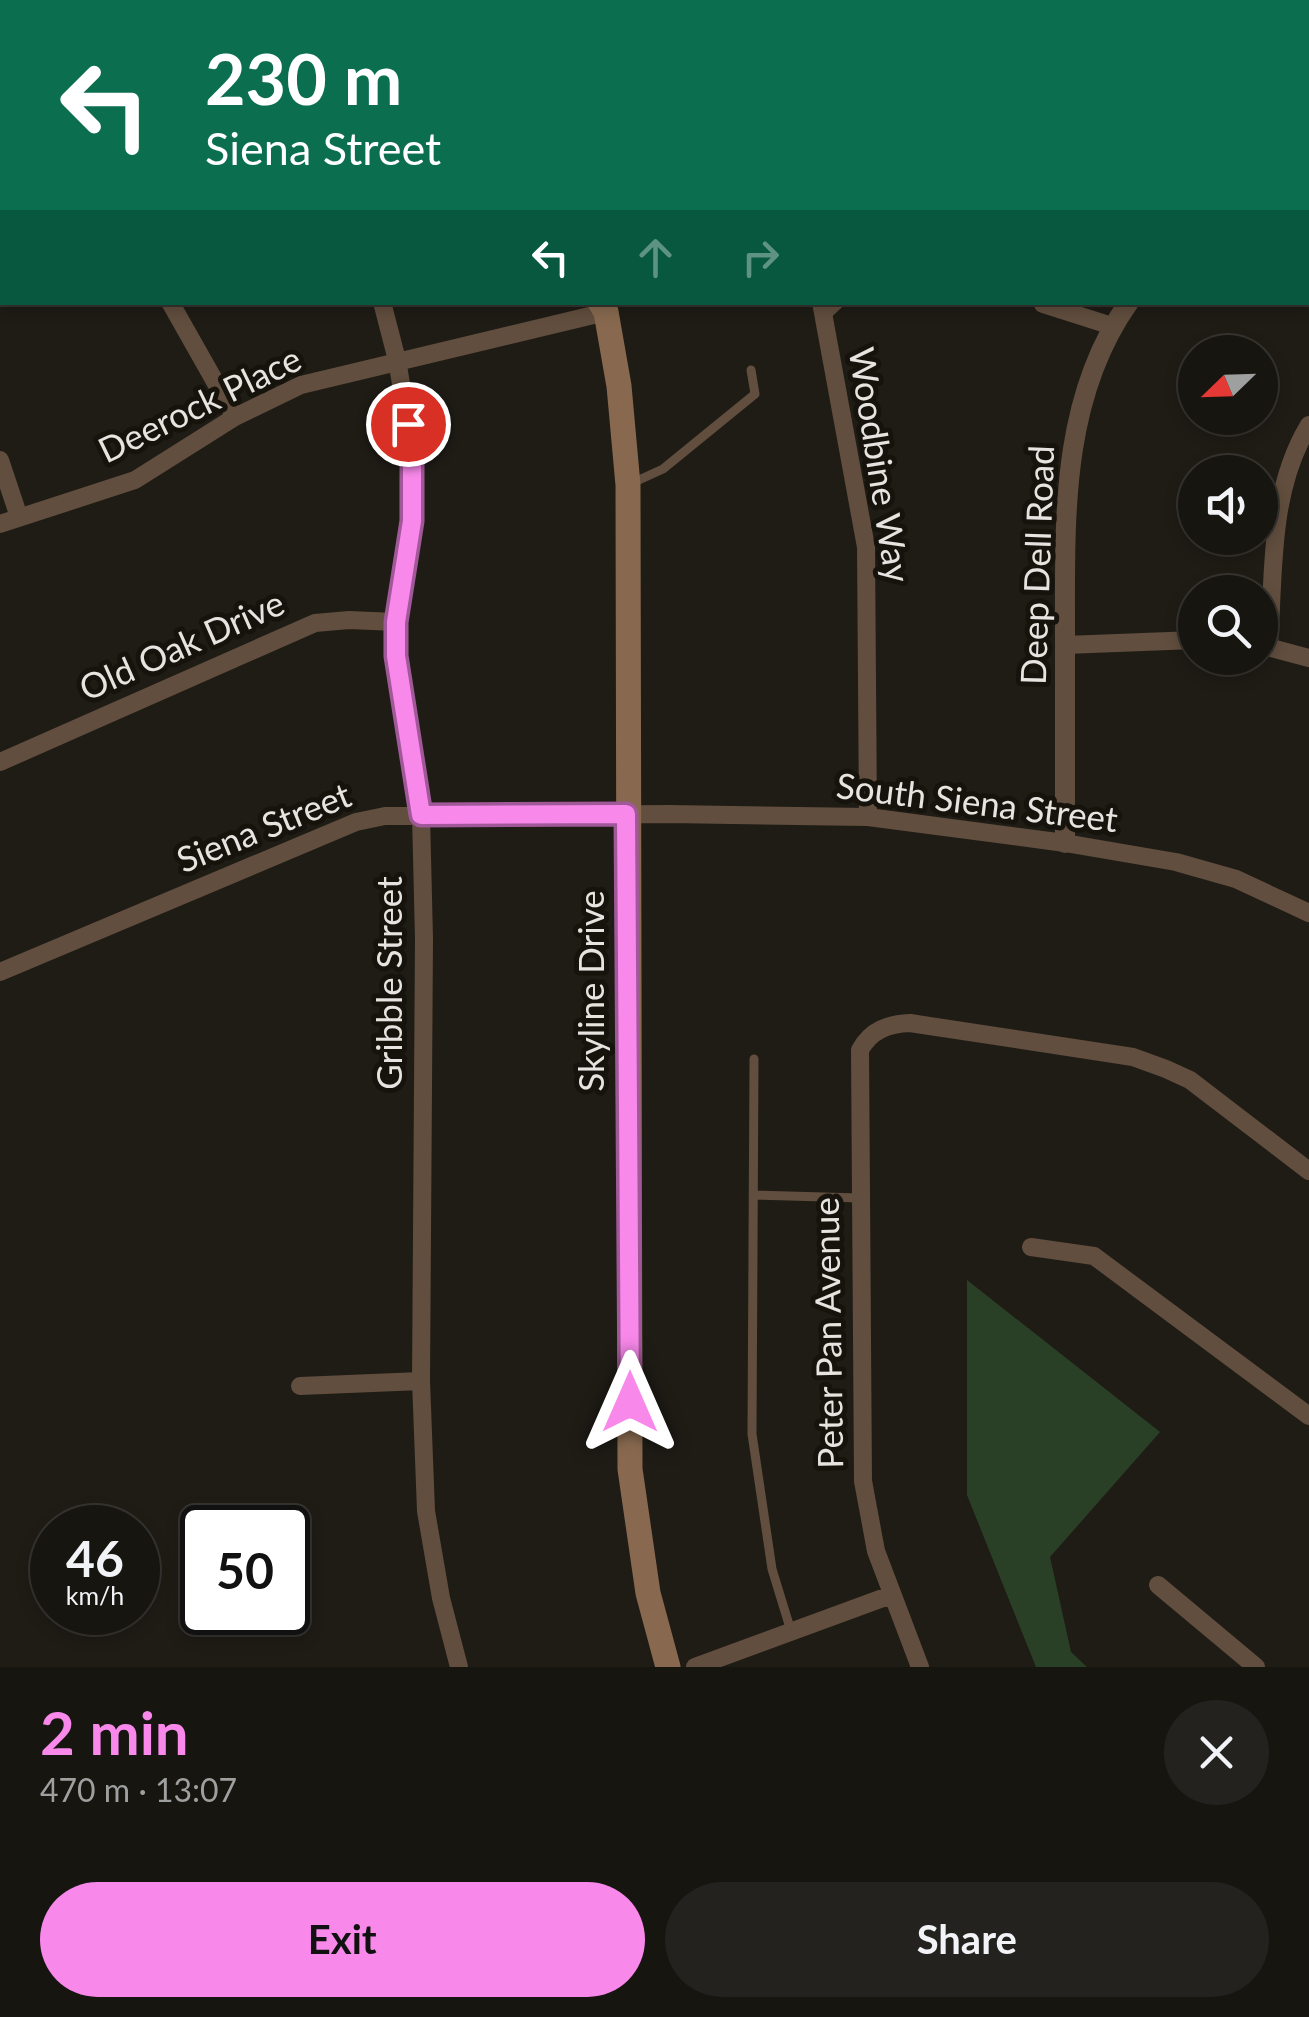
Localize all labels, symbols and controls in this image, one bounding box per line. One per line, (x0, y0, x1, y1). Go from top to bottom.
text: 230 m (205, 36, 402, 120)
icon: left (40, 40, 170, 170)
text: Siena Street (205, 121, 441, 175)
icon: left (523, 230, 578, 285)
icon: ahead (628, 230, 683, 285)
icon: right (733, 230, 788, 285)
north arrow (1178, 335, 1278, 435)
map controls (1178, 335, 1278, 675)
street label: Deerock Place (91, 336, 307, 470)
street label: Woodbine Way (842, 344, 920, 585)
pin (366, 382, 451, 467)
icon: arrive (381, 397, 436, 452)
street label: Deep Dell Road (1011, 444, 1061, 686)
button: sound (1178, 455, 1278, 555)
button: search (1178, 575, 1278, 675)
street label: Old Oak Drive (72, 580, 290, 708)
street label: South Siena Street (834, 763, 1121, 839)
street label: Siena Street (170, 772, 357, 880)
street label: Gribble Street (367, 876, 409, 1090)
street label: Skyline Drive (569, 890, 611, 1092)
street label: Peter Pan Avenue (804, 1197, 850, 1469)
position arrow (578, 1350, 682, 1454)
speed limit sign: 50 (180, 1505, 310, 1635)
text: 46 (66, 1528, 124, 1588)
text: km/h (66, 1580, 124, 1610)
text: 2 min (40, 1696, 189, 1768)
button: close (1164, 1700, 1269, 1805)
text: 470 m · 13:07 (40, 1770, 237, 1809)
button: Exit (40, 1882, 645, 1997)
button: Share (665, 1882, 1269, 1997)

